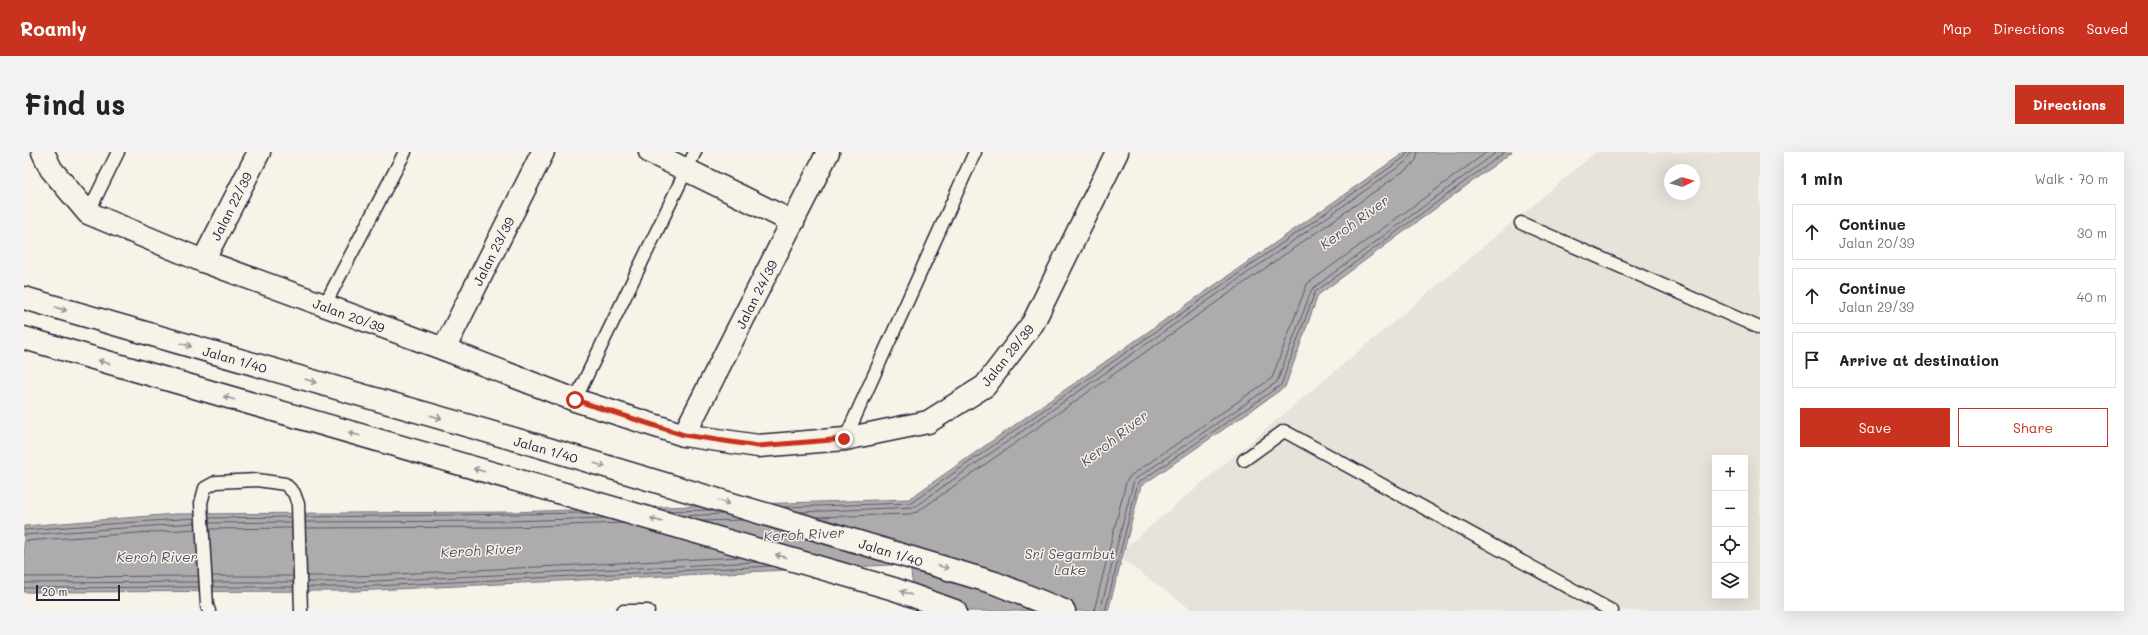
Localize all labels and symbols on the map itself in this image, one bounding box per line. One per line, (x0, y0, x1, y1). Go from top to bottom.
north arrow (1664, 164, 1700, 200)
street label: Jalan 22/39 (206, 169, 256, 243)
water label: Keroh River (1316, 190, 1392, 254)
street label: Jalan 23/39 (468, 213, 518, 288)
street label: Jalan 24/39 (731, 256, 781, 331)
street label: Jalan 20/39 (311, 294, 388, 336)
one-way arrow (55, 306, 68, 313)
street label: Jalan 29/39 (977, 320, 1037, 389)
one-way arrow (180, 342, 193, 349)
street label: Jalan 1/40 (201, 342, 269, 376)
one-way arrow (98, 358, 111, 365)
one-way arrow (305, 378, 318, 385)
route start (566, 391, 584, 409)
one-way arrow (223, 394, 236, 401)
water label: Keroh River (1076, 406, 1152, 470)
one-way arrow (430, 414, 443, 421)
one-way arrow (348, 430, 361, 437)
route end (835, 430, 853, 448)
street label: Jalan 1/40 (512, 432, 580, 466)
one-way arrow (593, 462, 606, 469)
one-way arrow (473, 466, 486, 473)
one-way arrow (717, 499, 730, 506)
one-way arrow (650, 516, 663, 523)
water label: Keroh River (763, 522, 845, 546)
street label: Jalan 1/40 (857, 534, 925, 570)
water label: Keroh River (440, 538, 522, 562)
water label: Sri Segambut Lake (1025, 544, 1115, 579)
water label: Keroh River (116, 547, 198, 566)
one-way arrow (775, 552, 788, 559)
one-way arrow (936, 564, 949, 571)
scale bar (36, 583, 120, 602)
one-way arrow (899, 589, 912, 596)

